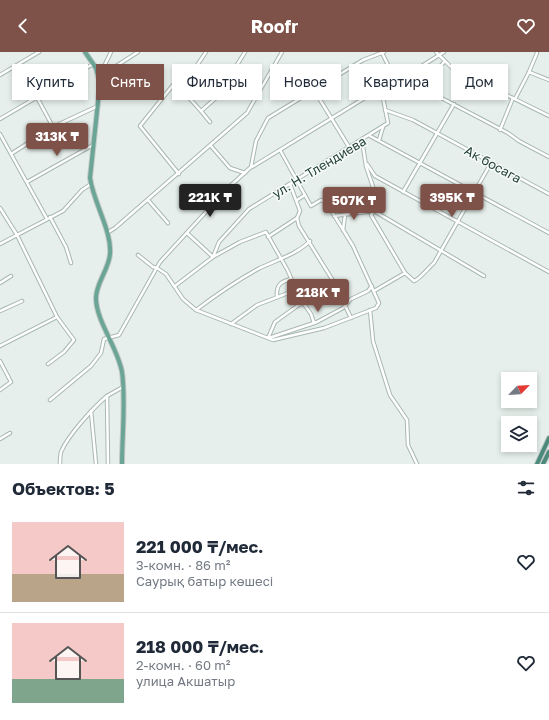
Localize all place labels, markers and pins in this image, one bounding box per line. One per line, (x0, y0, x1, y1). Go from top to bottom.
pin: 313K ₸ (24, 123, 90, 157)
pin: 221K ₸ (177, 184, 243, 218)
pin: 395K ₸ (419, 184, 485, 218)
pin: 507K ₸ (321, 187, 387, 221)
pin: 218K ₸ (285, 279, 351, 313)

